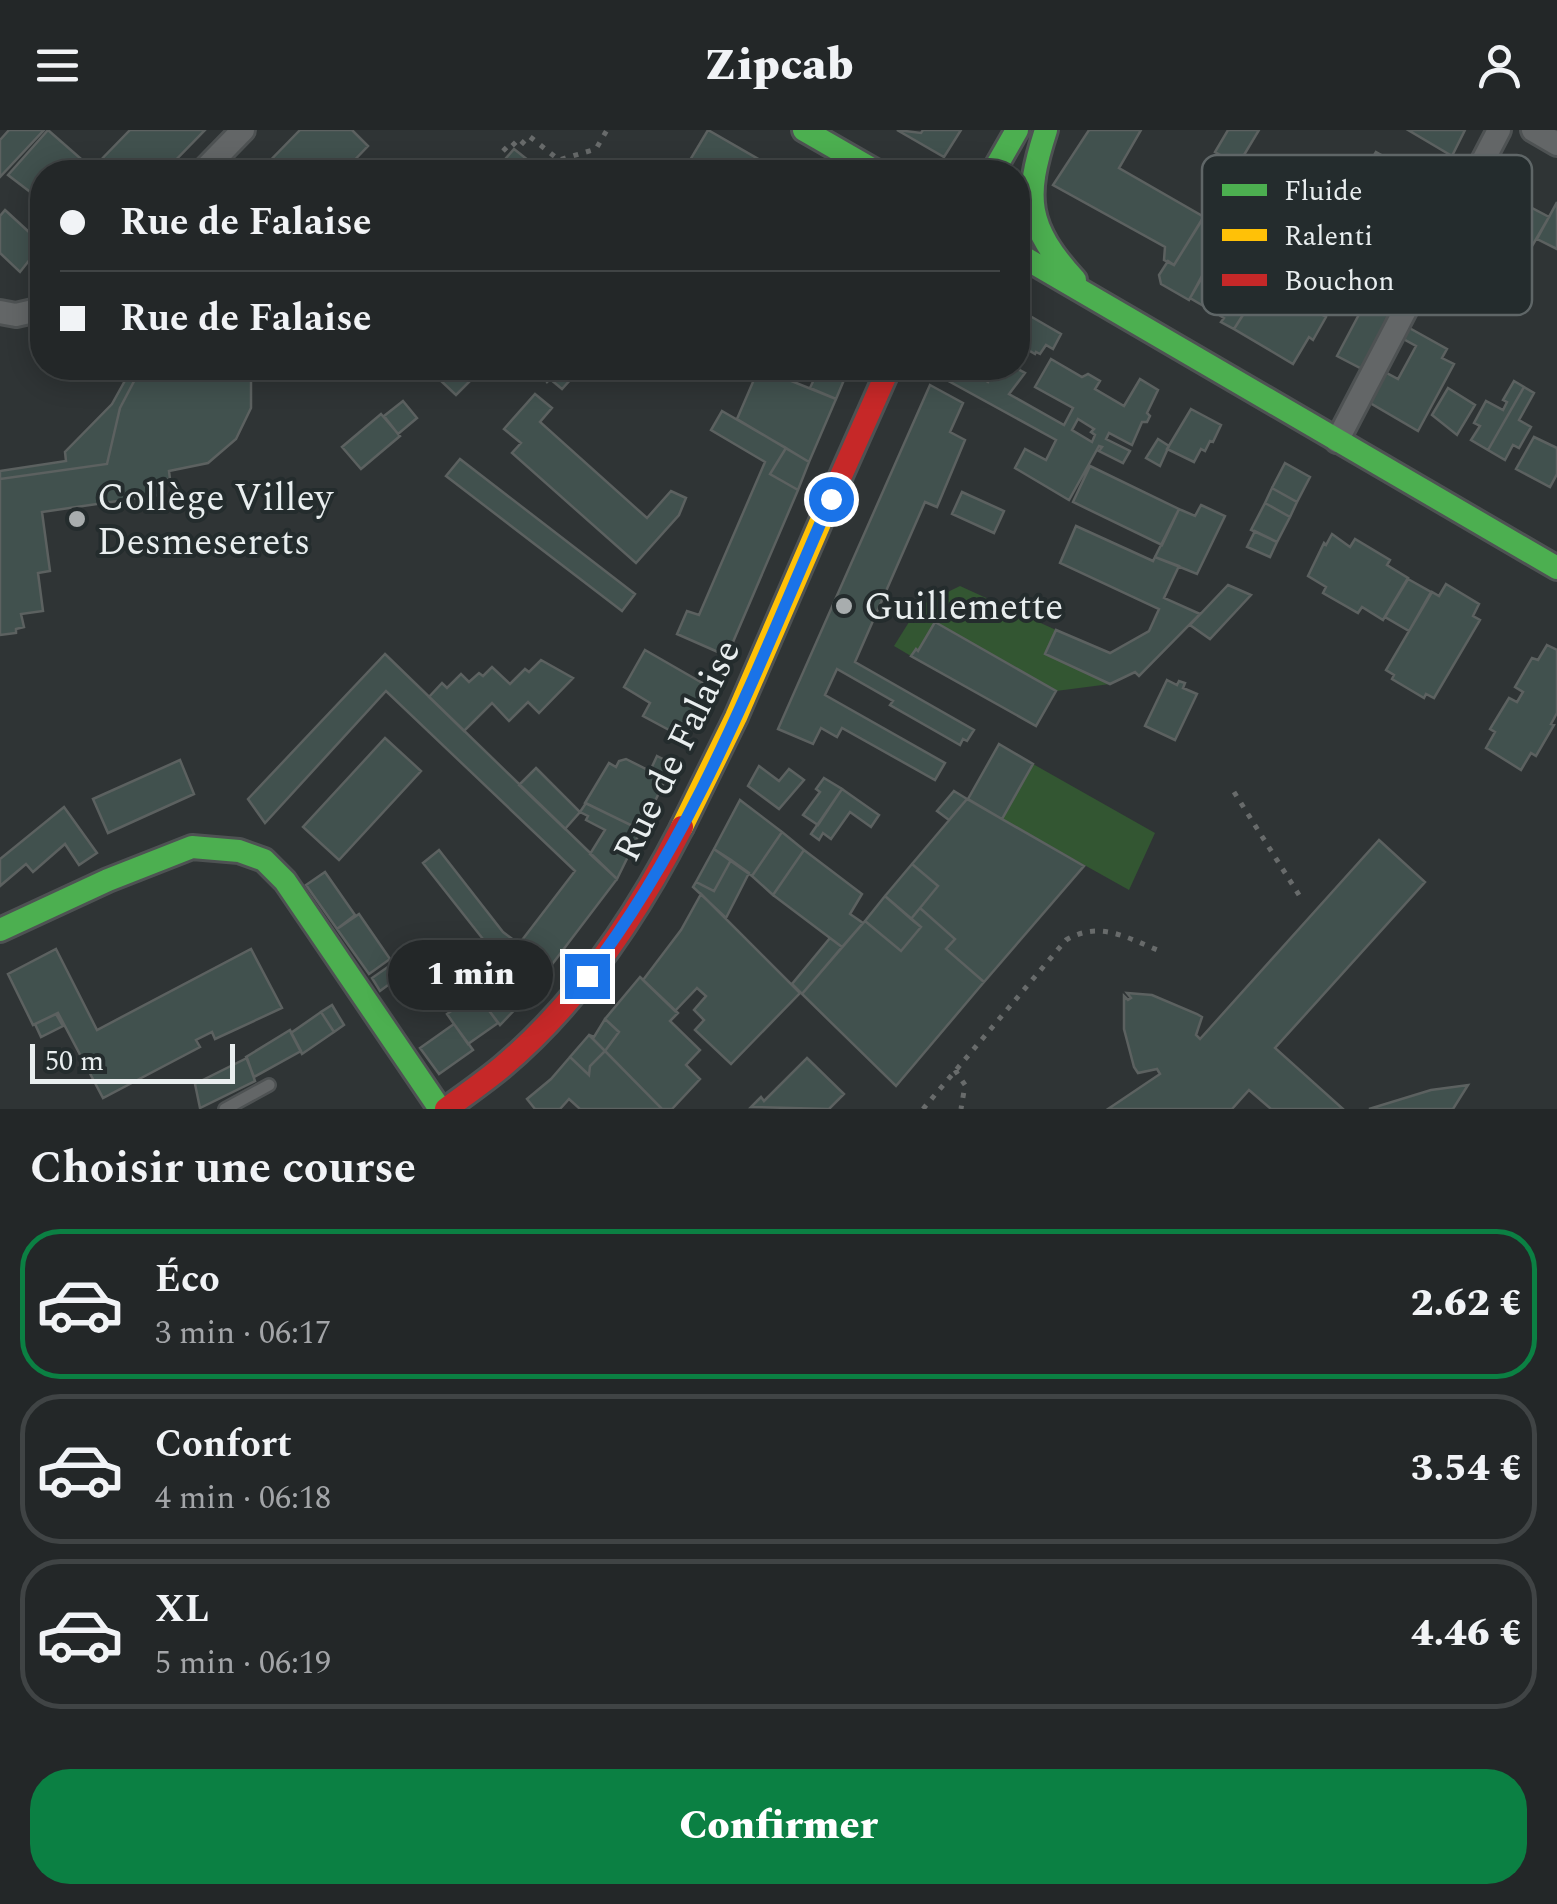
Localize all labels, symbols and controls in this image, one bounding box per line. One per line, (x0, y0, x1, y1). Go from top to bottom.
text: Zipcab (704, 31, 853, 100)
icon: menu (30, 38, 85, 93)
icon: person (1472, 38, 1527, 93)
legend (1202, 155, 1532, 315)
text: Fluide (1284, 170, 1363, 213)
text: Rue de Falaise (120, 194, 372, 252)
text: Ralenti (1284, 215, 1373, 258)
text: Bouchon (1284, 260, 1395, 303)
text: Rue de Falaise (120, 290, 372, 348)
place label: Collège Villey Desmeserets (97, 470, 335, 572)
route start (809, 477, 854, 522)
marker: Collège Villey Desmeserets (66, 508, 88, 530)
place label: Guillemette (864, 579, 1064, 637)
marker: Guillemette (833, 595, 855, 617)
street label: Rue de Falaise (599, 630, 757, 872)
callout: 1 min (387, 941, 552, 1011)
text: 1 min (426, 950, 515, 999)
route end (565, 954, 610, 999)
scale bar (30, 1039, 235, 1084)
text: 50 m (45, 1040, 104, 1083)
text: Choisir une course (30, 1134, 416, 1203)
text: Éco (155, 1251, 220, 1309)
icon: car (35, 1259, 125, 1349)
text: 2.62 € (1411, 1275, 1522, 1333)
text: 3 min · 06:17 (155, 1309, 331, 1358)
text: Confort (155, 1416, 292, 1474)
icon: car (35, 1424, 125, 1514)
text: 3.54 € (1411, 1440, 1522, 1498)
text: 4 min · 06:18 (155, 1474, 331, 1523)
text: XL (155, 1581, 209, 1639)
icon: car (35, 1589, 125, 1679)
text: 4.46 € (1411, 1605, 1522, 1663)
text: 5 min · 06:19 (155, 1639, 331, 1688)
button: Confirmer (30, 1769, 1527, 1884)

